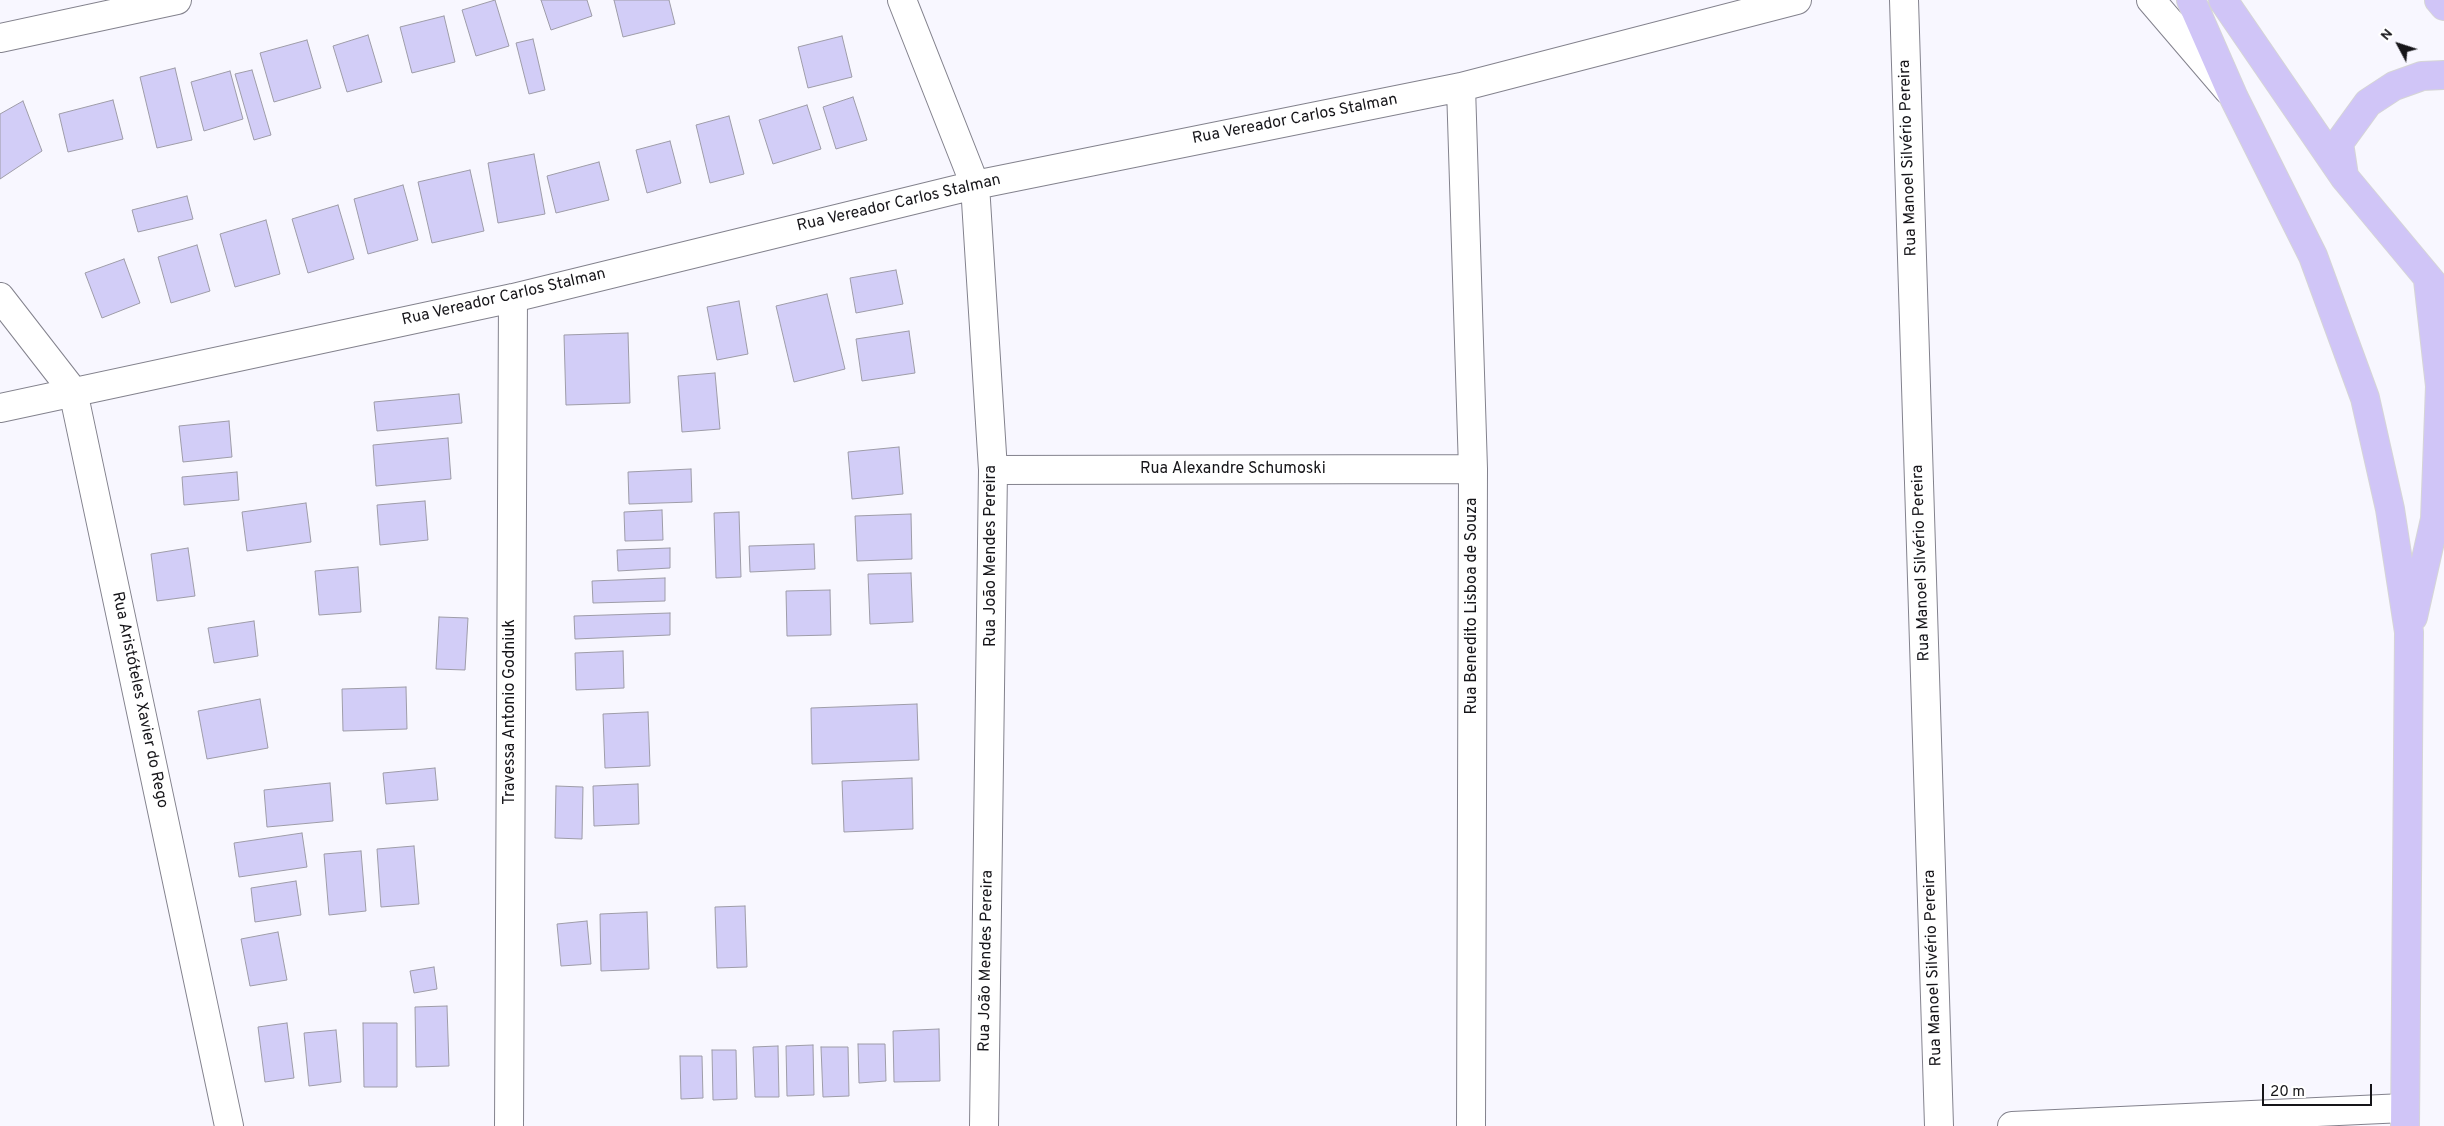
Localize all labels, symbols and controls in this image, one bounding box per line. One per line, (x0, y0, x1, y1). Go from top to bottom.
north arrow (2374, 20, 2424, 70)
text: N (2377, 26, 2397, 44)
street label: Rua Manoel Silvério Pereira (1896, 59, 1922, 257)
street label: Rua Vereador Carlos Stalman (1191, 91, 1399, 149)
street label: Rua Vereador Carlos Stalman (795, 171, 1003, 237)
street label: Rua Vereador Carlos Stalman (400, 265, 608, 331)
street label: Rua Alexandre Schumoski (1140, 460, 1326, 480)
street label: Rua Manoel Silvério Pereira (1909, 464, 1935, 662)
street label: Rua João Mendes Pereira (982, 465, 1002, 647)
street label: Rua Benedito Lisboa de Souza (1463, 497, 1483, 715)
street label: Rua Aristóteles Xavier do Rego (107, 590, 171, 810)
street label: Travessa Antonio Godniuk (501, 619, 521, 805)
street label: Rua Manoel Silvério Pereira (1921, 869, 1947, 1067)
street label: Rua João Mendes Pereira (976, 870, 998, 1052)
scale bar (2264, 1074, 2374, 1106)
text: 20 m (2270, 1083, 2305, 1102)

